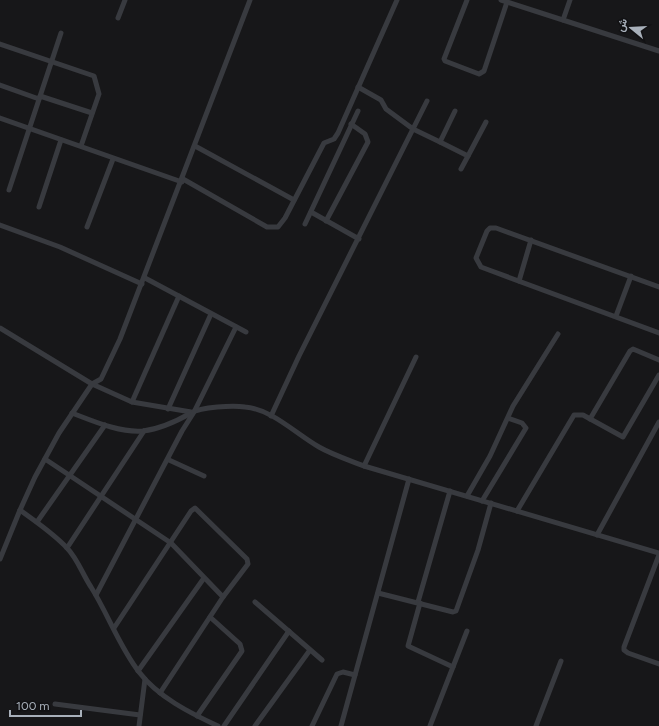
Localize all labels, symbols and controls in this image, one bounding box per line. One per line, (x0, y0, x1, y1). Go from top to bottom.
north arrow (611, 8, 651, 48)
text: ش (614, 17, 630, 33)
scale bar (10, 692, 81, 718)
text: 100 m (16, 699, 50, 713)

